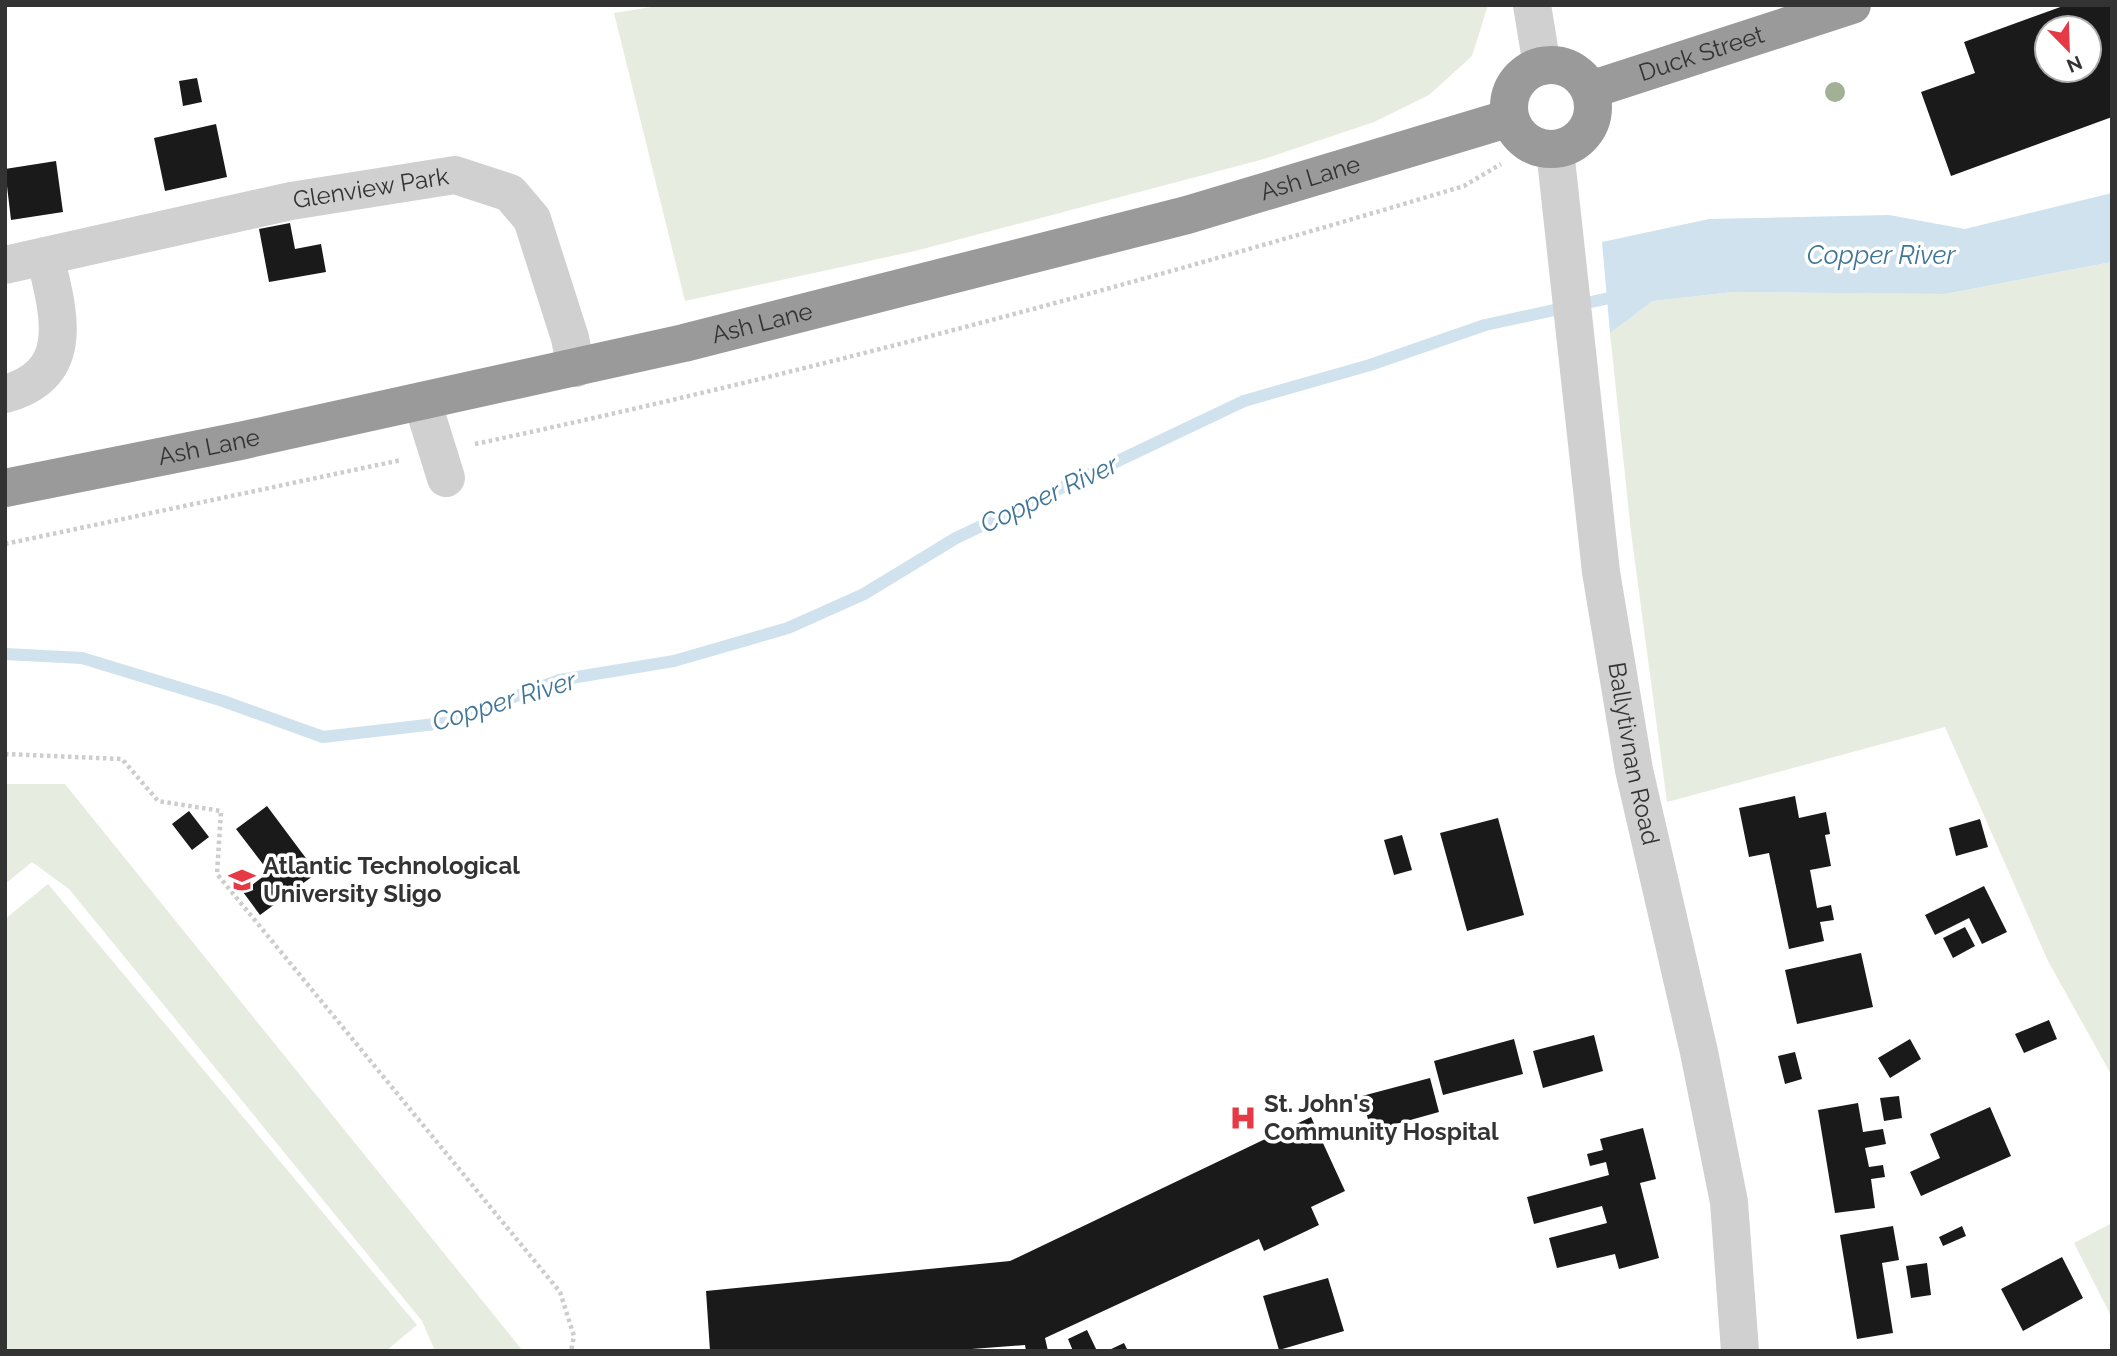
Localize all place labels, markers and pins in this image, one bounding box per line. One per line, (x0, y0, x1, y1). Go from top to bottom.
place label: Atlantic Technological University Sligo (263, 851, 520, 908)
school or university icon: Atlantic Technological University Sligo (227, 865, 257, 895)
place label: St. John's Community Hospital (1264, 1089, 1499, 1146)
hospital icon: St. John's Community Hospital (1228, 1103, 1258, 1133)

